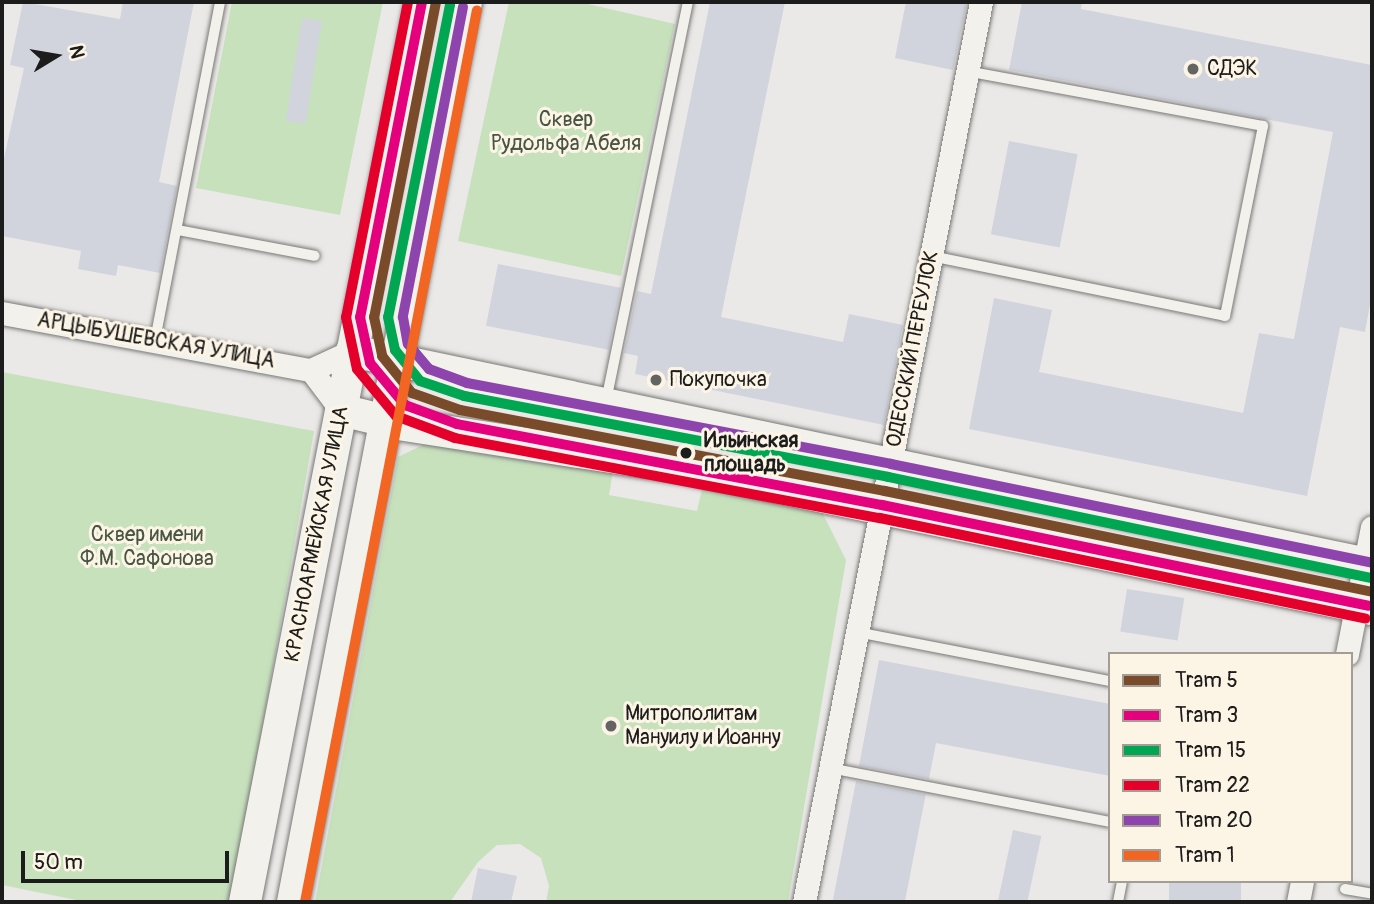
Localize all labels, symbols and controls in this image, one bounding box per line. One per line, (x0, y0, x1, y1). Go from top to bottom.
north arrow (21, 21, 91, 91)
text: N (64, 43, 90, 61)
place label: СДЭК (1207, 56, 1257, 82)
marker: СДЭК (1185, 61, 1201, 77)
park label: Сквер Рудольфа Абеля (491, 107, 641, 157)
street label: ОДЕССКИЙ ПЕРЕУЛОК (882, 248, 944, 450)
street label: АРЦЫБУШЕВСКАЯ УЛИЦА (35, 308, 277, 374)
place label: Покупочка (670, 367, 767, 393)
marker: Покупочка (648, 372, 664, 388)
street label: КРАСНОАРМЕЙСКАЯ УЛИЦА (280, 404, 354, 664)
place label: Ильинская площадь (704, 428, 798, 478)
marker: Ильинская площадь (674, 441, 698, 465)
park label: Cквер имени Ф.М. Сафонова (80, 522, 214, 572)
legend (1108, 652, 1353, 883)
text: Tram 5 (1175, 667, 1238, 694)
place label: Митрополитам Мануилу и Иоанну (625, 701, 781, 751)
text: Tram 3 (1175, 702, 1238, 729)
marker: Митрополитам Мануилу и Иоанну (603, 718, 619, 734)
text: Tram 15 (1175, 737, 1246, 764)
text: Tram 22 (1175, 772, 1250, 799)
text: Tram 20 (1175, 807, 1253, 834)
scale bar (24, 838, 233, 882)
text: Tram 1 (1175, 842, 1235, 869)
text: 50 m (34, 849, 83, 876)

